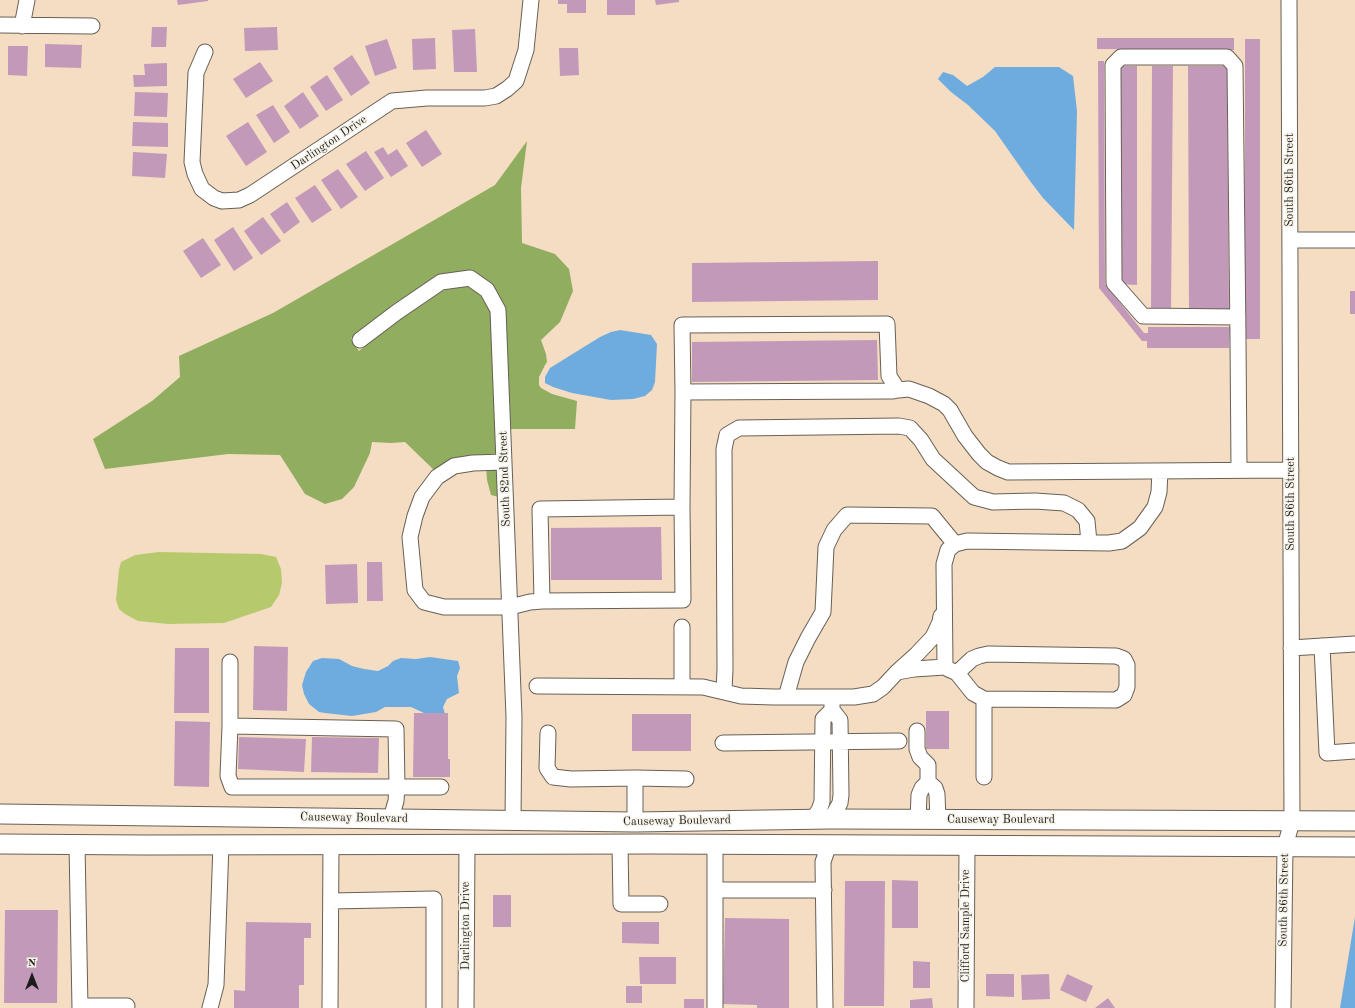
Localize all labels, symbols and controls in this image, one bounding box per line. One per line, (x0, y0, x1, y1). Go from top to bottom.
street label: Darlington Drive (288, 112, 370, 174)
street label: South 86th Street (1283, 133, 1297, 227)
street label: South 82nd Street (496, 431, 514, 527)
street label: South 86th Street (1284, 457, 1298, 551)
street label: Causeway Boulevard (300, 810, 408, 826)
street label: Causeway Boulevard (623, 813, 731, 829)
street label: Causeway Boulevard (947, 813, 1055, 827)
street label: South 86th Street (1276, 853, 1292, 947)
street label: Clifford Sample Drive (959, 870, 973, 982)
street label: Darlington Drive (459, 882, 473, 970)
north arrow (12, 956, 52, 996)
text: N (28, 958, 36, 969)

